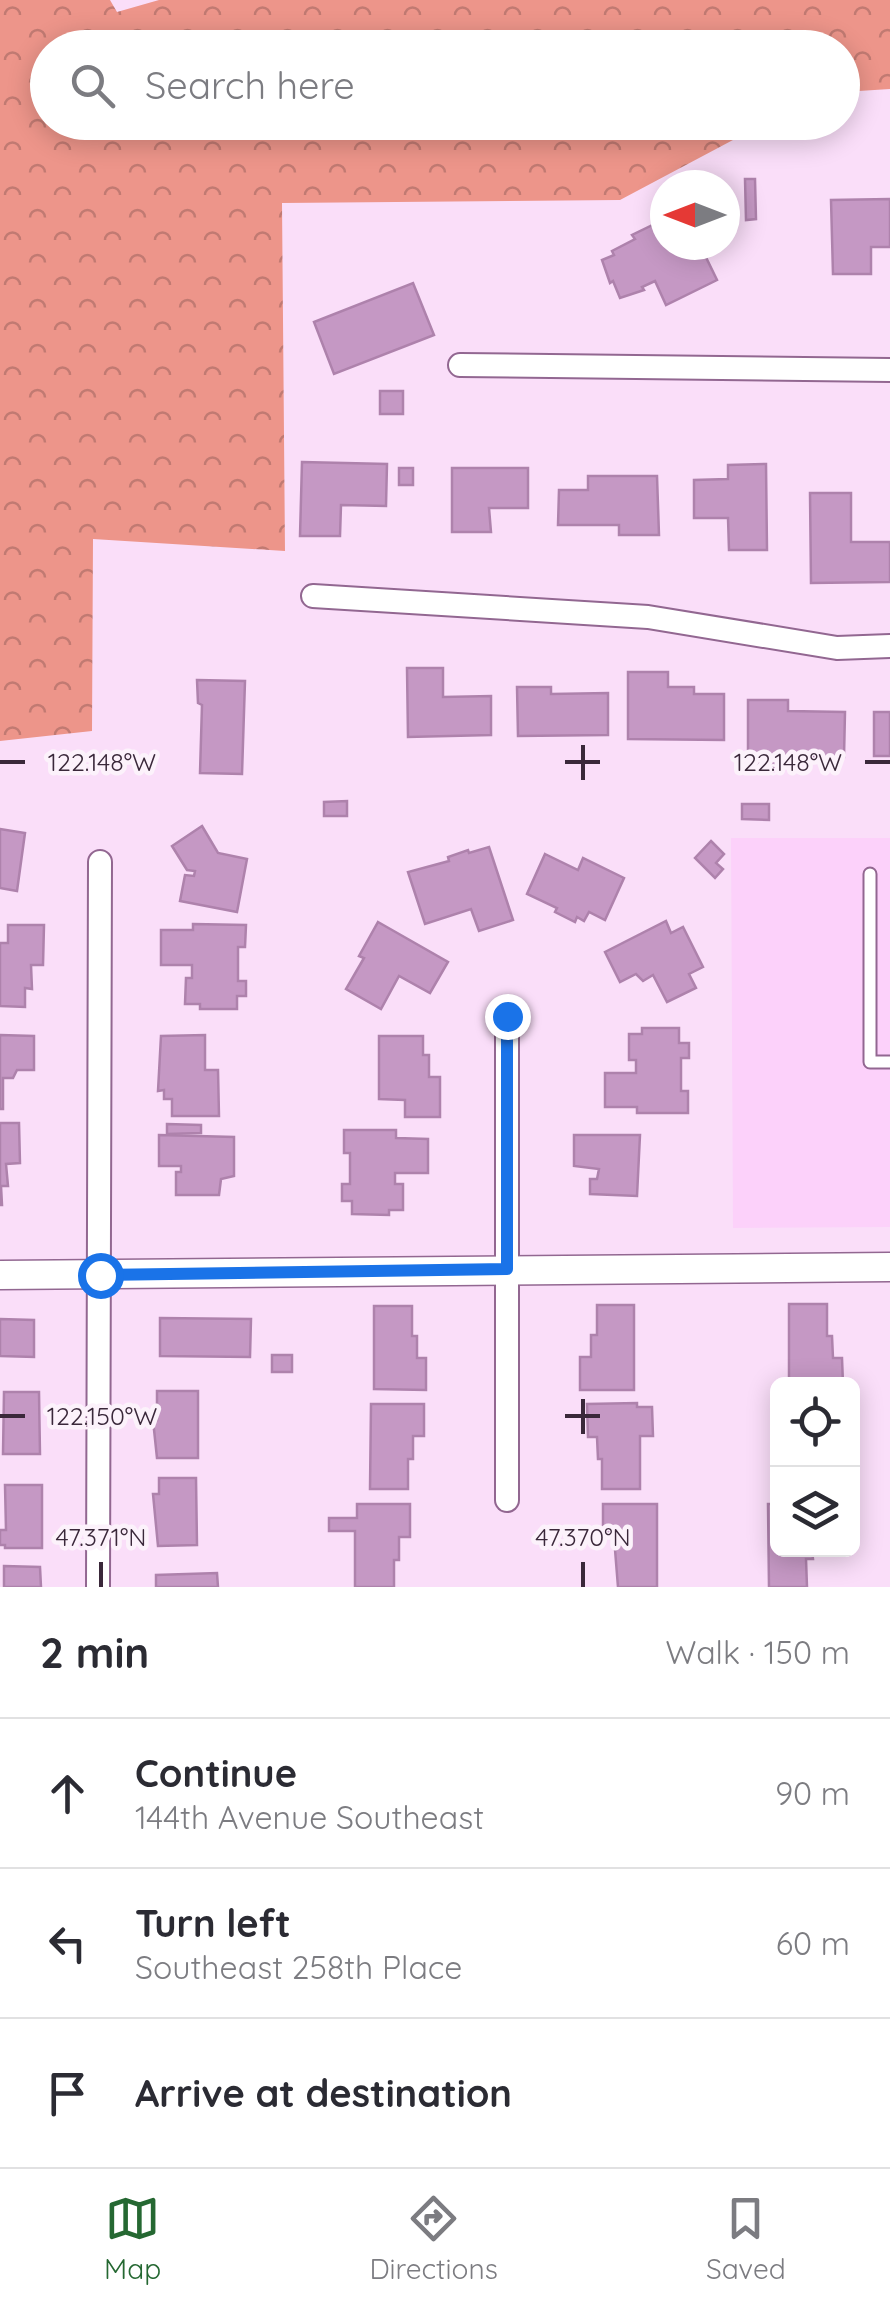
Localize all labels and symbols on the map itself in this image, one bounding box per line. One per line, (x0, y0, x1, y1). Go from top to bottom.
north arrow (650, 170, 740, 260)
text: 122.148°W (48, 746, 156, 777)
text: 122.148°W (734, 746, 842, 777)
route end (485, 994, 531, 1040)
route start (78, 1253, 124, 1299)
text: 122.150°W (47, 1400, 157, 1431)
text: 47.371°N (55, 1521, 147, 1552)
text: 47.370°N (535, 1521, 631, 1552)

